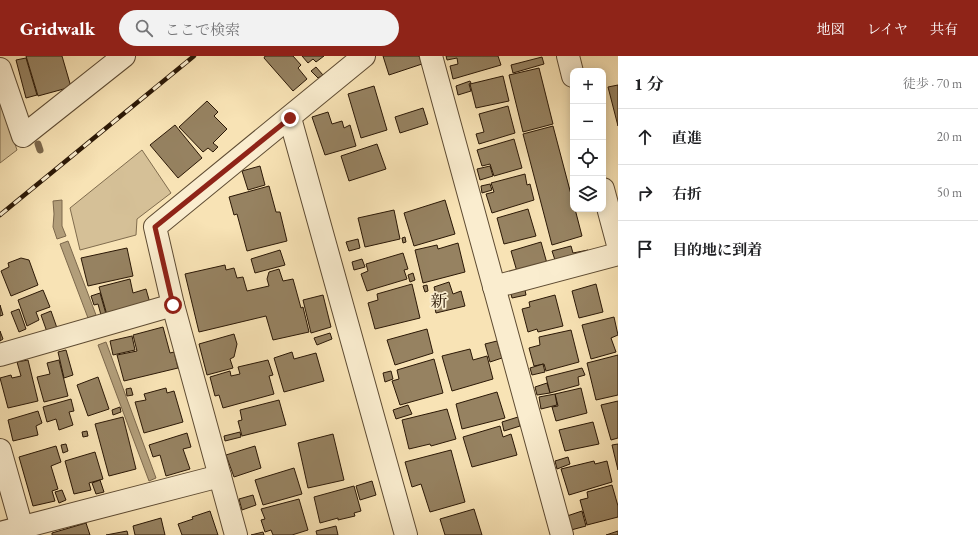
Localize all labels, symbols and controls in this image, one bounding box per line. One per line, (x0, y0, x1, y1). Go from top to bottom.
search box (119, 10, 399, 46)
text: Gridwalk (20, 16, 95, 41)
icon: search (133, 17, 155, 39)
text: ここで検索 (165, 20, 240, 39)
text: 地図 (817, 20, 845, 38)
text: レイヤ (867, 20, 908, 38)
text: 共有 (930, 20, 958, 38)
map controls (570, 68, 606, 212)
button: + (570, 68, 606, 104)
text: 1 分 (634, 73, 664, 95)
text: 徒歩 · 70 m (903, 75, 962, 92)
button: − (570, 104, 606, 140)
route end (281, 109, 299, 127)
icon: ahead (634, 126, 656, 148)
text: 直進 (672, 128, 702, 147)
text: 20 m (937, 128, 962, 145)
button: locate (570, 140, 606, 176)
button: layers (570, 176, 606, 212)
icon: right (634, 182, 656, 204)
text: 右折 (672, 184, 702, 203)
text: 50 m (937, 184, 962, 201)
icon: arrive (634, 238, 656, 260)
text: 目的地に到着 (672, 240, 762, 259)
district label: 新 (431, 290, 448, 312)
route start (164, 296, 182, 314)

